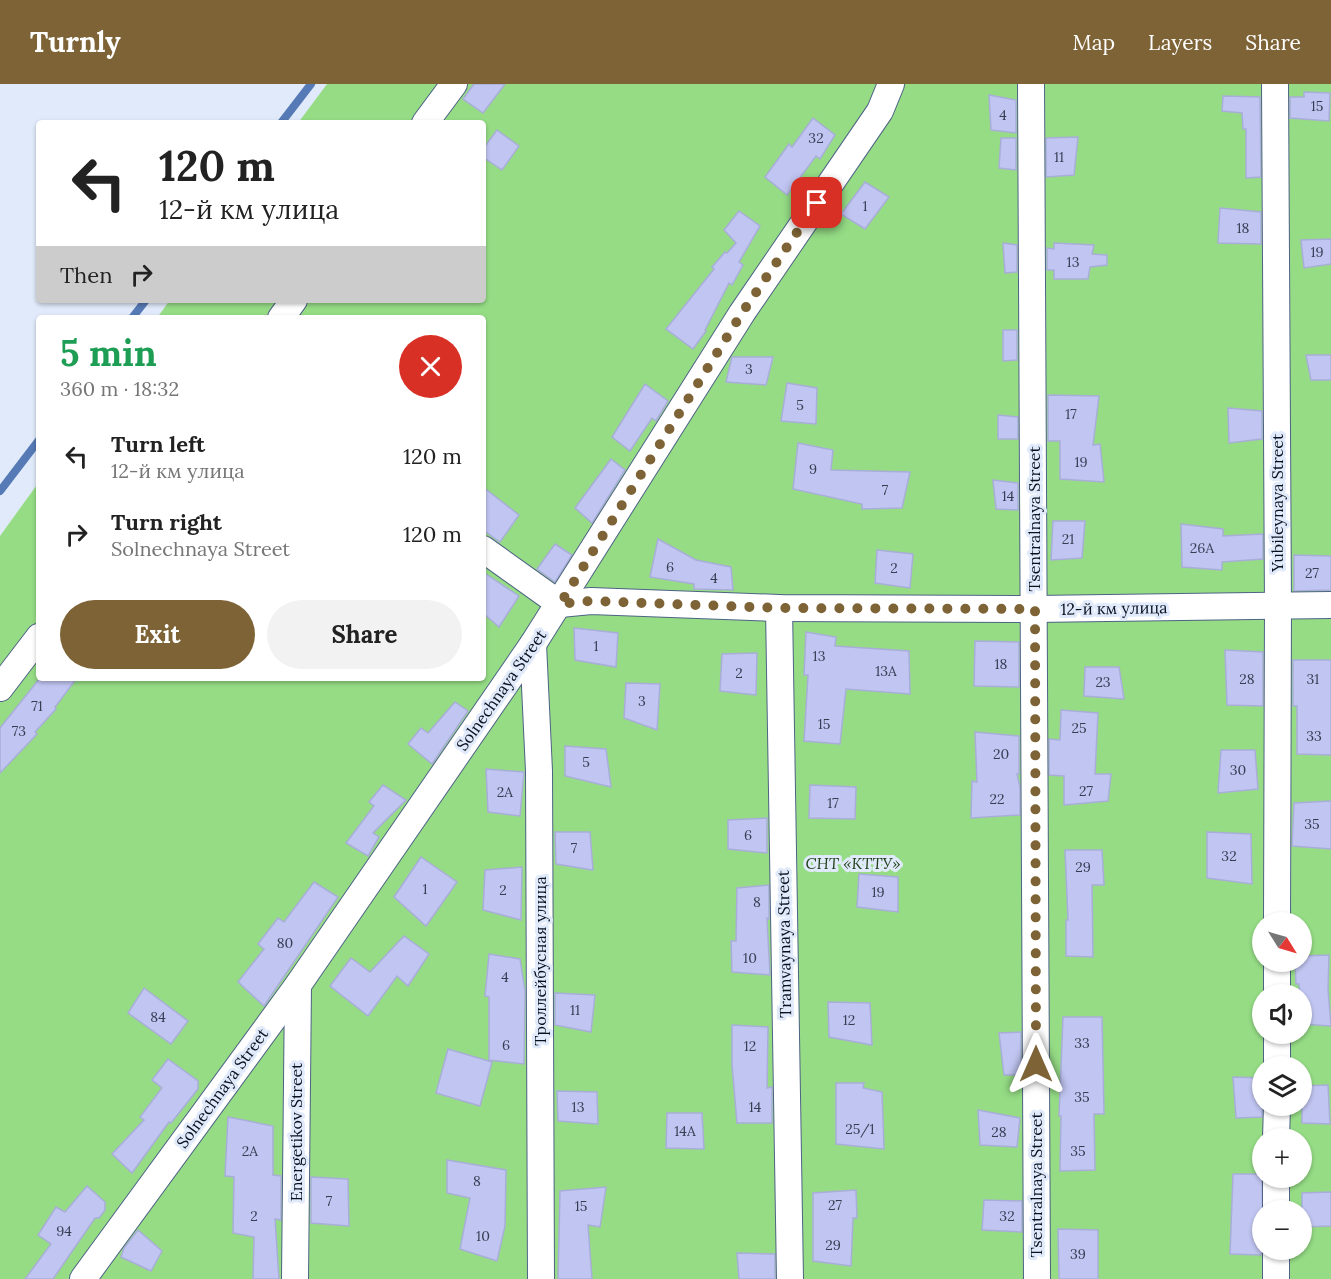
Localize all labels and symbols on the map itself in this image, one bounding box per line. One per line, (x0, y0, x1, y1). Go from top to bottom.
house number: 15 (1311, 97, 1323, 115)
house number: 4 (999, 106, 1007, 124)
house number: 32 (808, 129, 824, 147)
house number: 11 (1054, 148, 1064, 166)
pin (791, 177, 842, 228)
house number: 1 (862, 197, 868, 215)
house number: 18 (1237, 219, 1250, 237)
house number: 19 (1310, 243, 1324, 261)
house number: 13 (1067, 253, 1080, 271)
house number: 3 (745, 360, 753, 378)
house number: 5 (796, 396, 804, 414)
house number: 17 (1065, 405, 1077, 423)
street label: Yubileynaya Street (1267, 433, 1287, 573)
street label: Tsentralnaya Street (1024, 446, 1044, 592)
house number: 19 (1074, 453, 1088, 471)
house number: 9 (809, 460, 817, 478)
house number: 7 (882, 481, 889, 499)
house number: 14 (1002, 487, 1015, 505)
house number: 21 (1062, 530, 1074, 548)
house number: 26А (1190, 539, 1214, 557)
house number: 6 (666, 558, 674, 576)
house number: 2 (890, 559, 898, 577)
house number: 27 (1305, 564, 1320, 582)
house number: 4 (710, 569, 718, 587)
street label: 12-й км улица (1060, 597, 1168, 619)
street label: Solnechnaya Street (452, 625, 551, 754)
house number: 1 (593, 637, 599, 655)
house number: 13 (813, 647, 826, 665)
house number: 18 (995, 655, 1008, 673)
house number: 13А (875, 662, 897, 680)
house number: 2 (735, 664, 743, 682)
house number: 28 (1239, 670, 1255, 688)
house number: 31 (1307, 670, 1319, 688)
house number: 23 (1095, 673, 1111, 691)
house number: 3 (638, 692, 646, 710)
house number: 71 (31, 697, 43, 715)
house number: 15 (818, 715, 830, 733)
house number: 25 (1071, 719, 1087, 737)
house number: 73 (12, 722, 26, 740)
house number: 33 (1306, 727, 1322, 745)
house number: 20 (993, 745, 1009, 763)
house number: 5 (582, 753, 590, 771)
house number: 30 (1230, 761, 1246, 779)
house number: 27 (1079, 782, 1094, 800)
house number: 2А (497, 783, 513, 801)
house number: 22 (989, 790, 1005, 808)
house number: 17 (827, 794, 839, 812)
house number: 35 (1304, 815, 1320, 833)
house number: 6 (744, 826, 752, 844)
house number: 7 (571, 839, 578, 857)
house number: 32 (1221, 847, 1237, 865)
park label: СНТ «КТТУ» (805, 853, 901, 873)
house number: 29 (1075, 858, 1091, 876)
street label: Tramvaynaya Street (773, 869, 795, 1018)
street label: Троллейбусная улица (530, 876, 550, 1046)
house number: 1 (422, 880, 428, 898)
house number: 2 (499, 881, 507, 899)
house number: 19 (871, 883, 885, 901)
house number: 8 (753, 893, 761, 911)
north arrow (1252, 912, 1312, 972)
house number: 80 (277, 934, 293, 952)
house number: 10 (743, 949, 757, 967)
house number: 4 (501, 968, 509, 986)
house number: 11 (570, 1001, 580, 1019)
house number: 84 (150, 1008, 166, 1026)
house number: 12 (843, 1011, 855, 1029)
street label: Solnechnaya Street (172, 1024, 273, 1152)
position arrow (1004, 1032, 1068, 1096)
house number: 33 (1074, 1034, 1090, 1052)
house number: 6 (502, 1036, 510, 1054)
house number: 12 (744, 1037, 756, 1055)
street label: Energetikov Street (286, 1062, 306, 1201)
house number: 35 (1074, 1088, 1090, 1106)
house number: 13 (572, 1098, 585, 1116)
house number: 14 (749, 1098, 762, 1116)
street label: Tsentralnaya Street (1026, 1112, 1046, 1258)
house number: 25/1 (845, 1120, 875, 1138)
house number: 14А (674, 1122, 696, 1140)
house number: 28 (991, 1123, 1007, 1141)
house number: 2А (242, 1142, 258, 1160)
house number: 35 (1070, 1142, 1086, 1160)
house number: 8 (473, 1172, 481, 1190)
house number: 7 (326, 1192, 333, 1210)
house number: 27 (828, 1196, 843, 1214)
house number: 15 (575, 1197, 587, 1215)
house number: 2 (250, 1207, 258, 1225)
house number: 32 (999, 1207, 1015, 1225)
house number: 94 (56, 1222, 72, 1240)
house number: 10 (476, 1227, 490, 1245)
house number: 29 (825, 1236, 841, 1254)
house number: 39 (1070, 1245, 1086, 1263)

